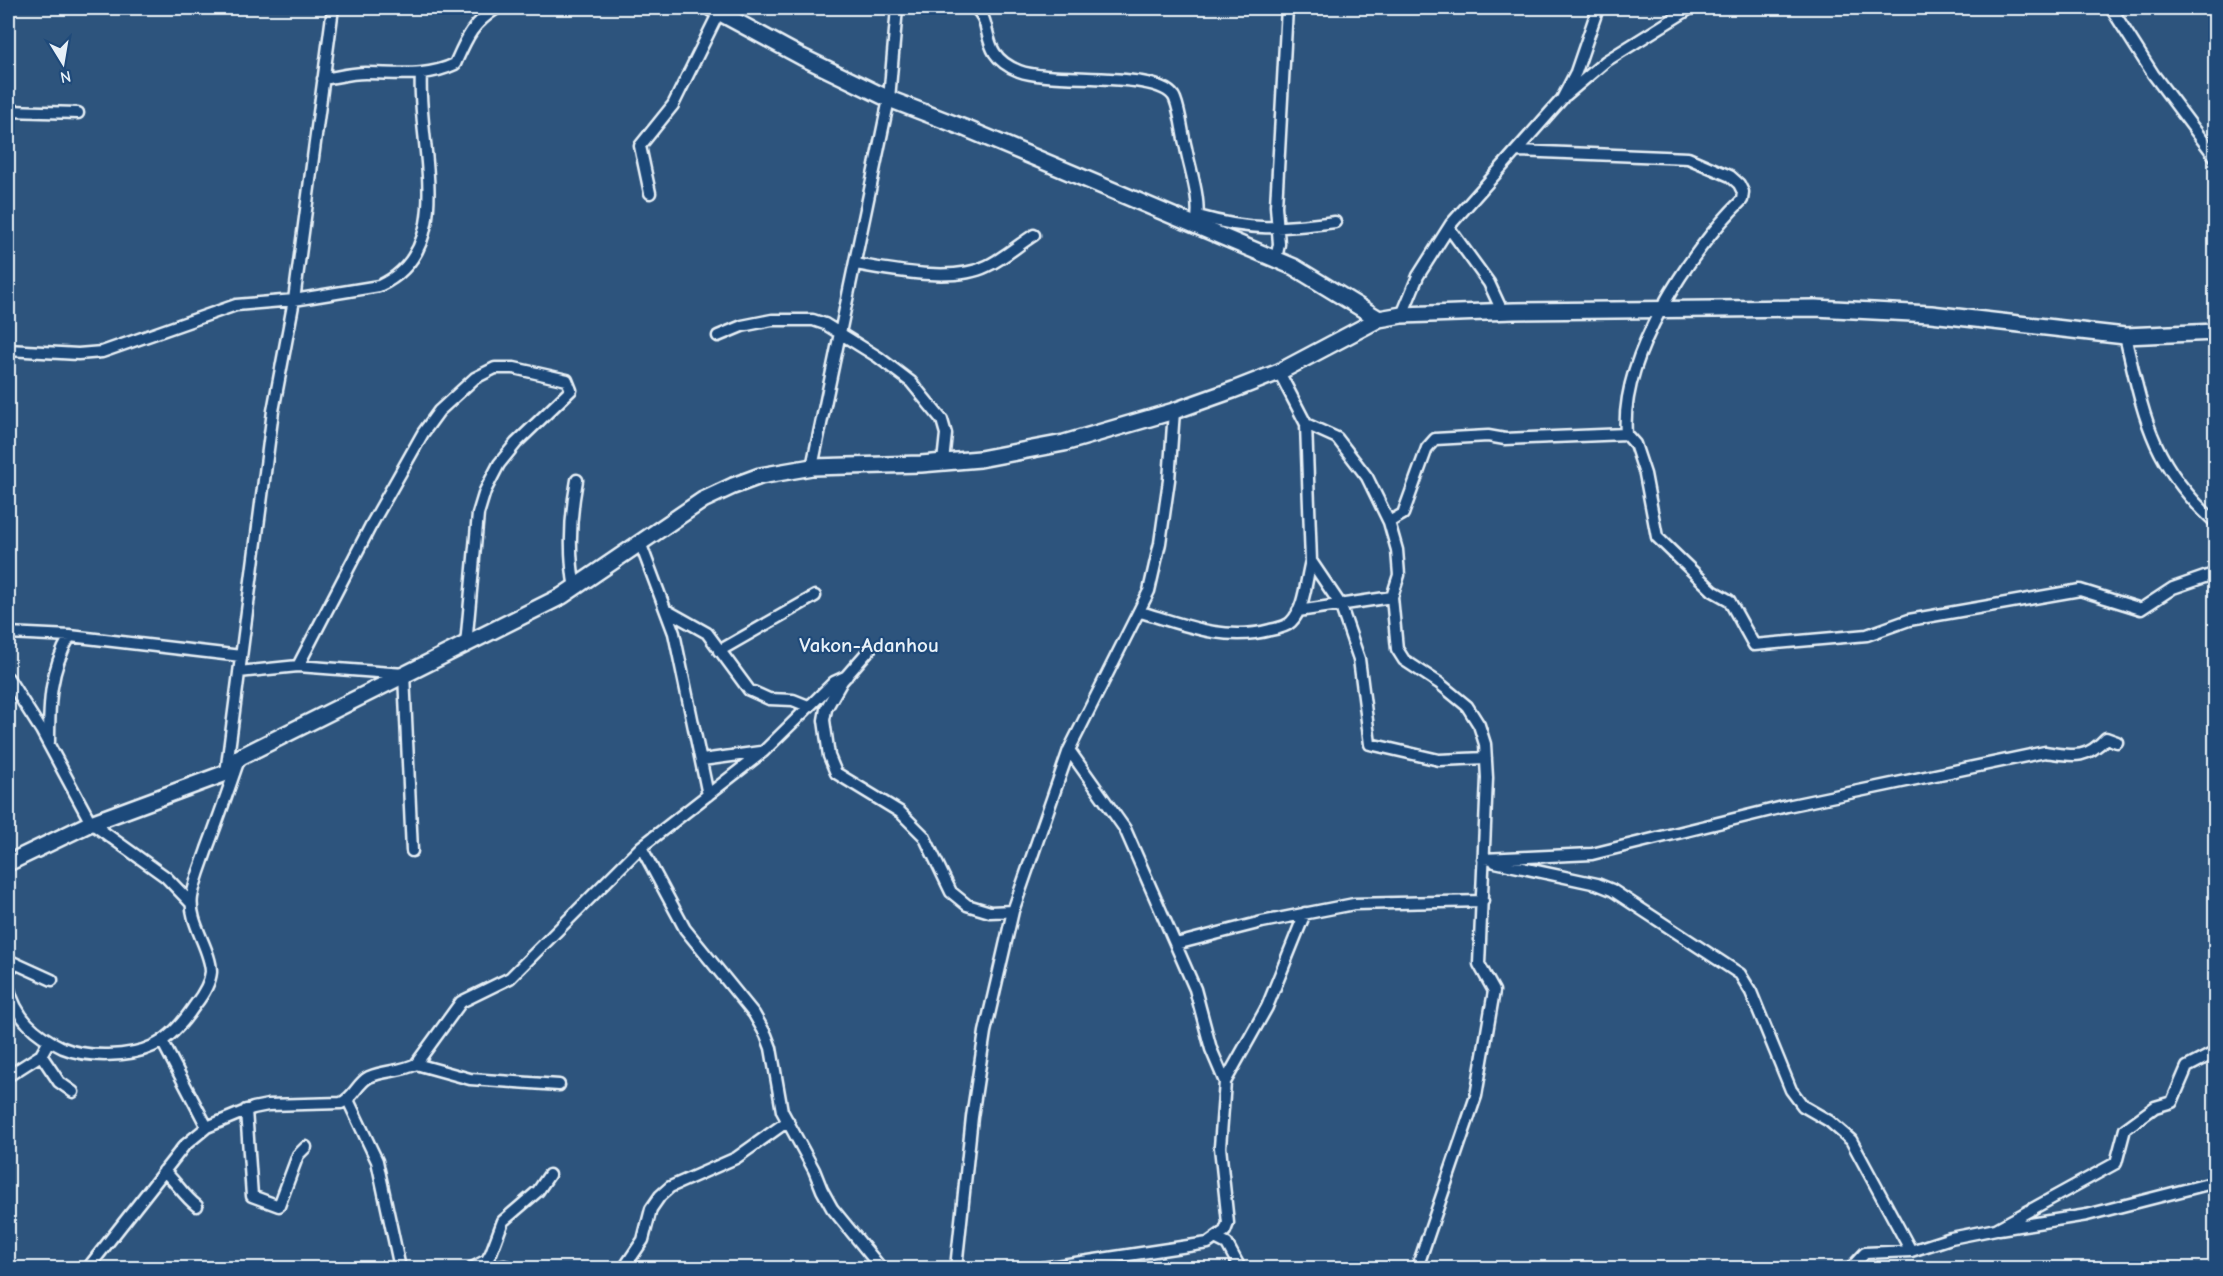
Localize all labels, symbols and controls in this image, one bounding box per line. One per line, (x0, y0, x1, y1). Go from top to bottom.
north arrow (33, 33, 93, 93)
text: N (59, 67, 73, 87)
district label: Vakon-Adanhou (799, 633, 939, 657)

